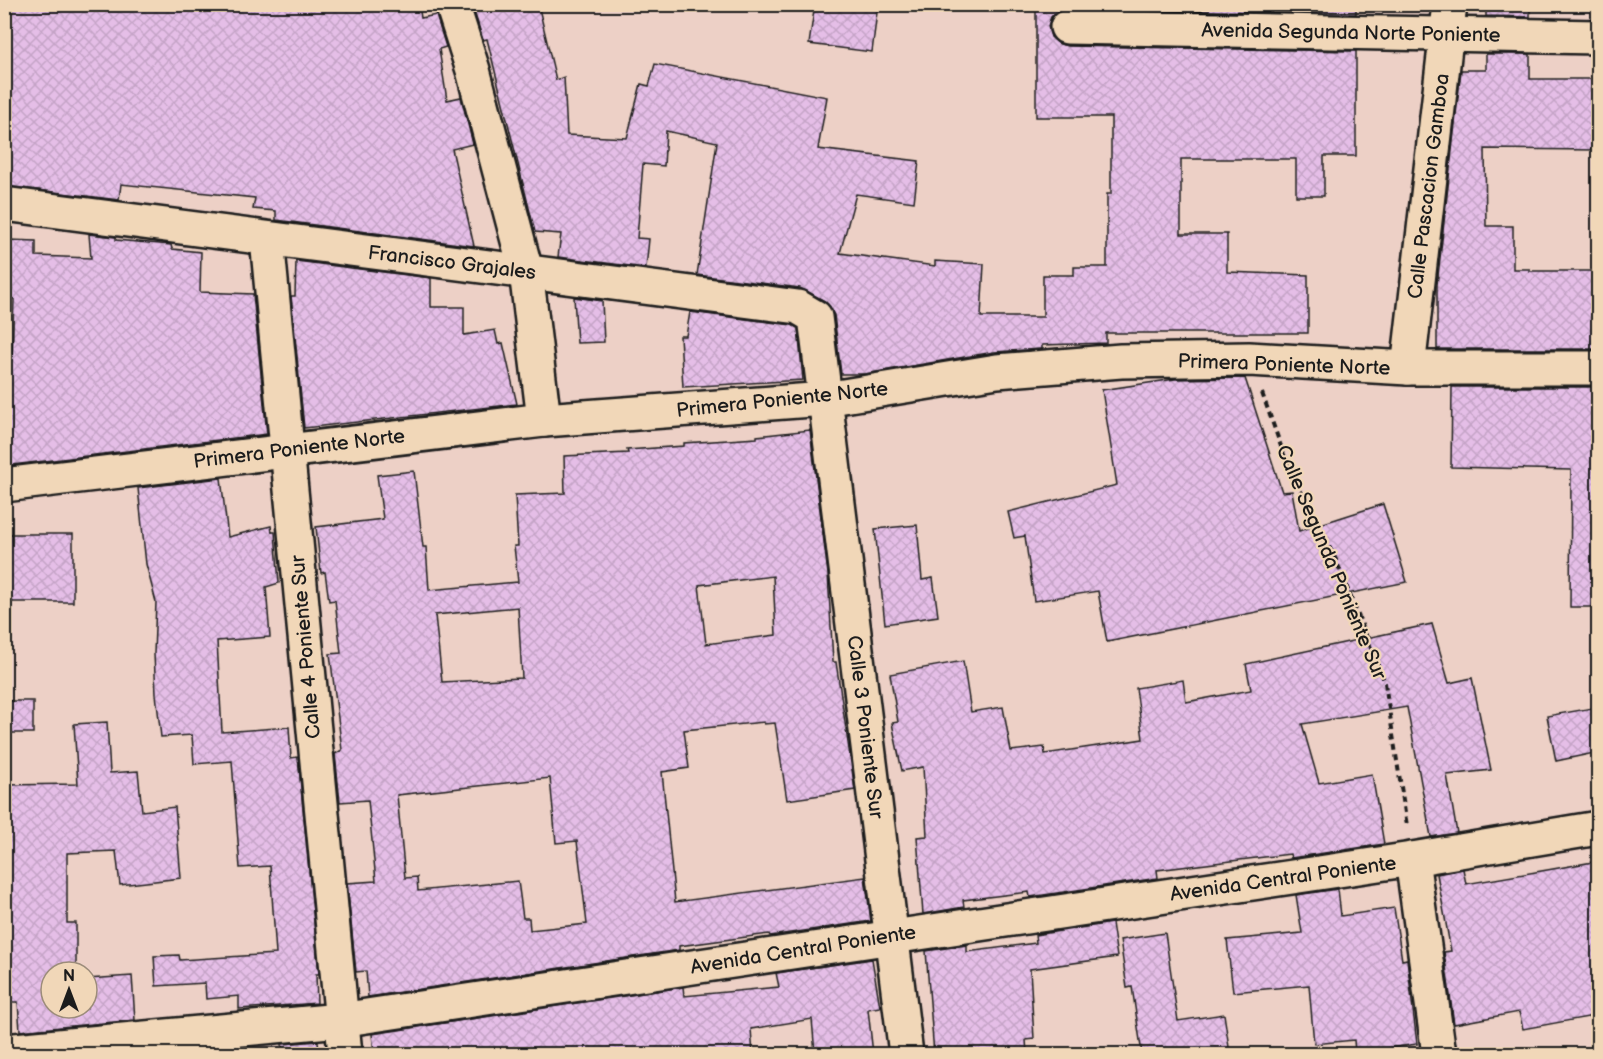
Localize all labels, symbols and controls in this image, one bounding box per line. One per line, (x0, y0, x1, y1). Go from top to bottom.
street label: Avenida Segunda Norte Poniente (1201, 18, 1501, 48)
street label: Calle Pascacion Gamboa (1403, 72, 1455, 300)
street label: Francisco Grajales (366, 241, 537, 285)
street label: Primera Poniente Norte (1177, 349, 1391, 381)
street label: Primera Poniente Norte (675, 377, 889, 423)
street label: Primera Poniente Norte (192, 424, 406, 474)
street label: Calle Segunda Poniente Sur (1271, 442, 1392, 684)
street label: Calle 4 Poniente Sur (286, 553, 326, 740)
street label: Calle 3 Poniente Sur (842, 634, 888, 821)
street label: Avenida Central Poniente (1168, 851, 1398, 907)
street label: Avenida Central Poniente (689, 920, 918, 980)
north arrow (39, 960, 99, 1020)
text: N (63, 967, 75, 986)

